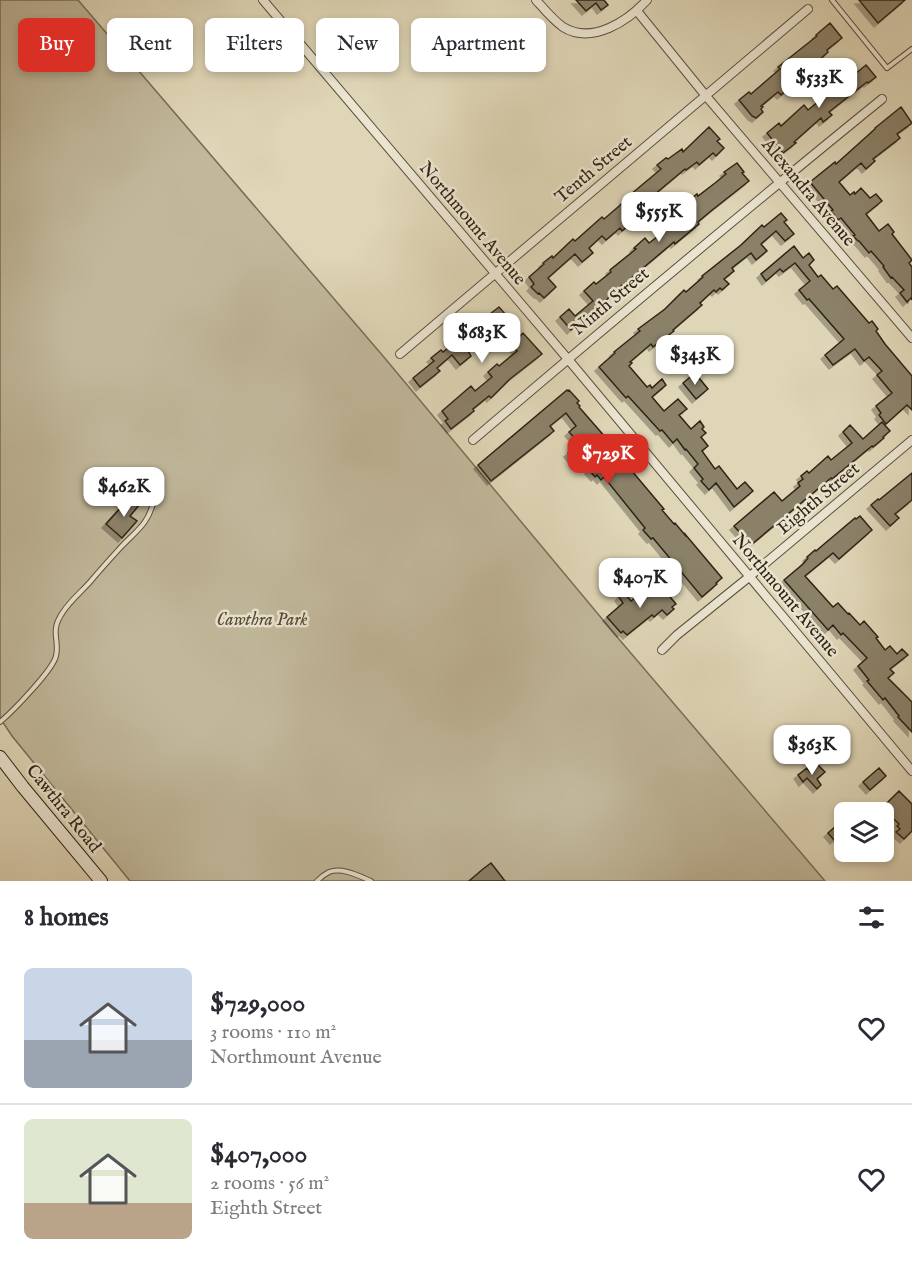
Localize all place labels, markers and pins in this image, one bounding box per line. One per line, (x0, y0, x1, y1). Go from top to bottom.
pin: $533K (777, 58, 861, 109)
pin: $555K (617, 192, 701, 243)
pin: $683K (440, 313, 524, 364)
pin: $343K (653, 335, 737, 386)
pin: $729K (566, 434, 650, 485)
pin: $462K (82, 467, 166, 518)
pin: $407K (598, 558, 682, 609)
pin: $363K (770, 725, 854, 776)

